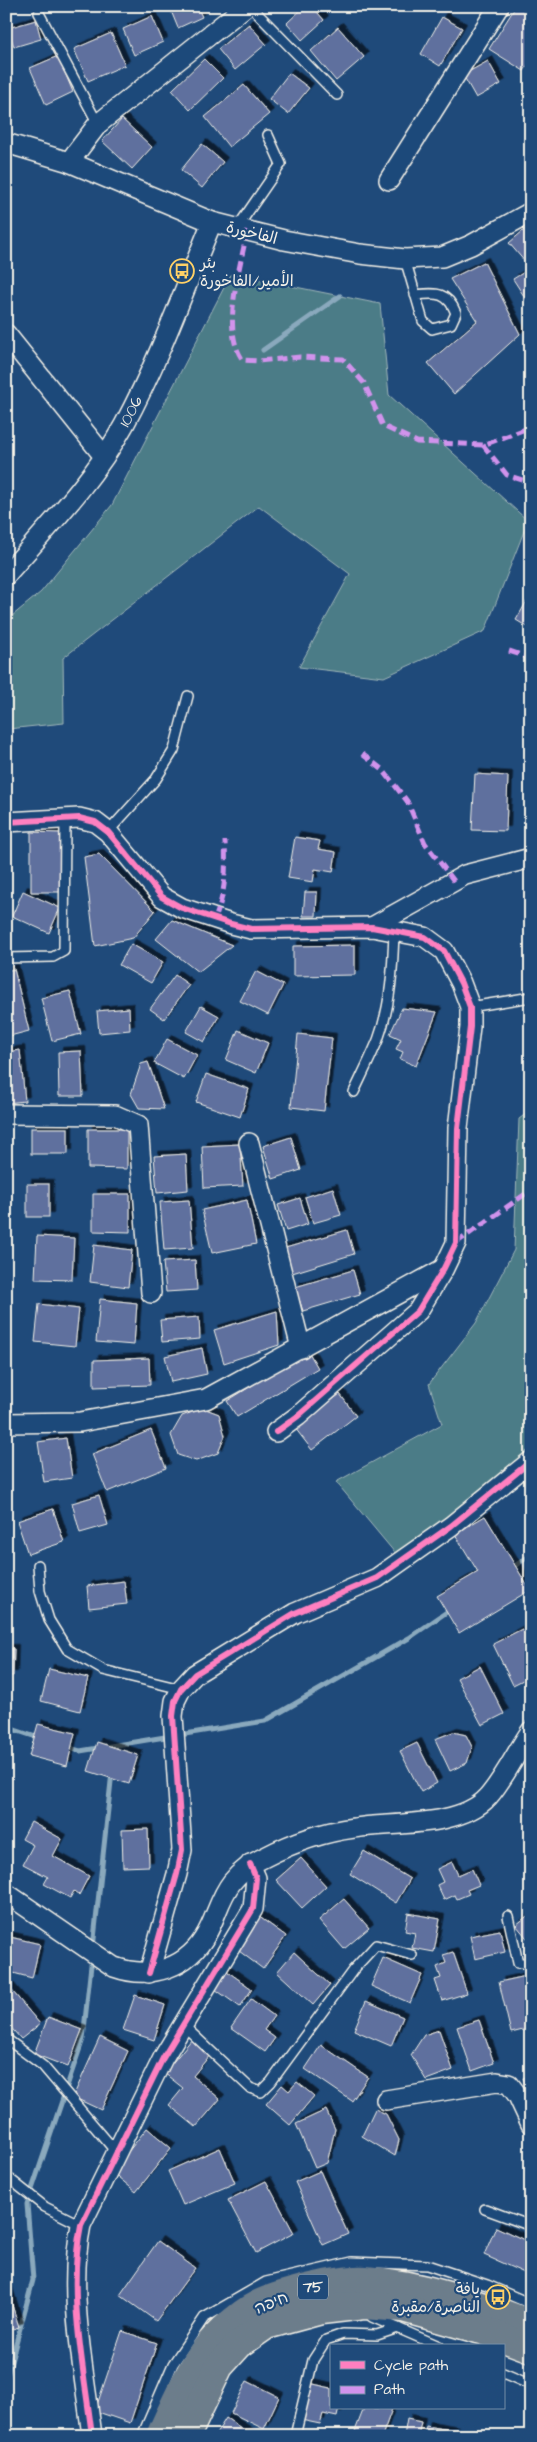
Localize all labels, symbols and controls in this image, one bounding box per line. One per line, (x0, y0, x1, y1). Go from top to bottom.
street label: الفاخورة (224, 216, 280, 250)
place label: بئر الأمير/الفاخورة (198, 252, 294, 292)
bus stop icon: بئر الأمير/الفاخورة (169, 258, 195, 284)
street label: 1006 (114, 392, 148, 431)
road number: 75 (298, 2274, 328, 2300)
place label: يافة الناصرة/مقبرة (391, 2278, 480, 2318)
bus stop icon: يافة الناصرة/مقبرة (485, 2284, 511, 2310)
street label: חיפה (251, 2286, 291, 2320)
legend (330, 2344, 504, 2410)
text: Cycle path (374, 2355, 449, 2377)
text: Path (374, 2379, 405, 2400)

